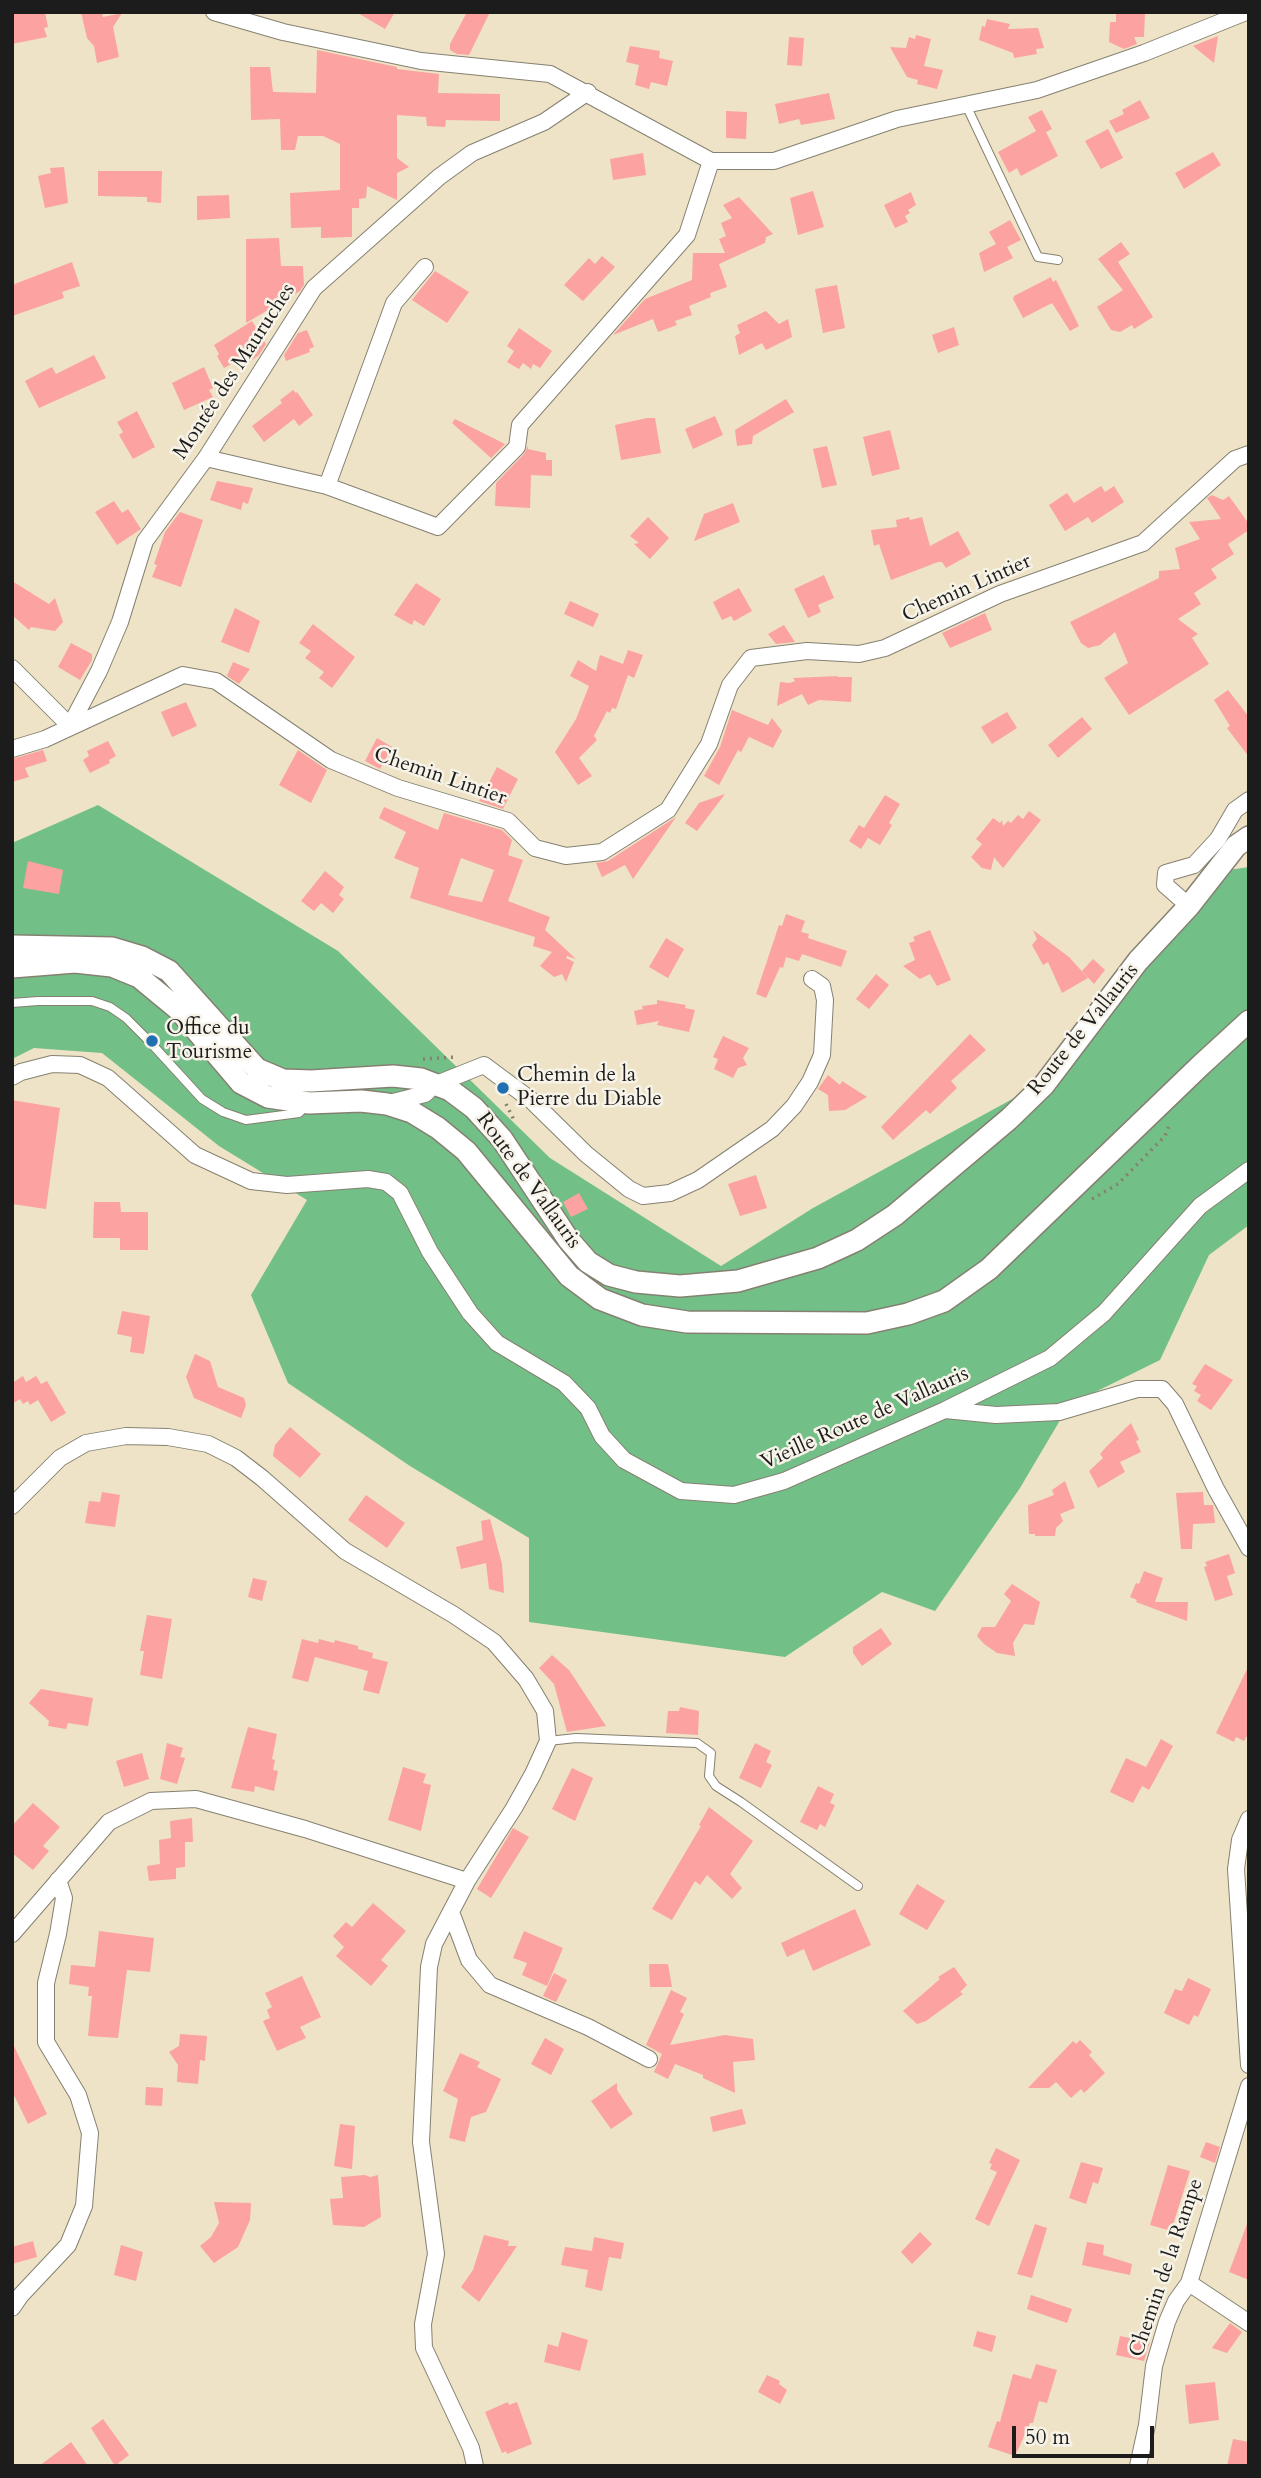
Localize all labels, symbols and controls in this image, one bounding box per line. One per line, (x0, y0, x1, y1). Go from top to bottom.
street label: Montée des Mauruches (169, 279, 301, 465)
street label: Chemin Lintier (899, 549, 1035, 629)
street label: Chemin Lintier (370, 743, 510, 811)
street label: Route de Vallauris (1023, 959, 1145, 1101)
place label: Office du Tourisme (166, 1016, 252, 1066)
marker: Office du Tourisme (144, 1033, 160, 1049)
place label: Chemin de la Pierre du Diable (517, 1063, 662, 1113)
marker: Chemin de la Pierre du Diable (495, 1080, 511, 1096)
street label: Route de Vallauris (470, 1108, 586, 1254)
street label: Vieille Route de Vallauris (757, 1362, 973, 1476)
street label: Chemin de la Rampe (1125, 2176, 1209, 2360)
scale bar (1016, 2412, 1158, 2456)
text: 50 m (1025, 2423, 1070, 2452)

